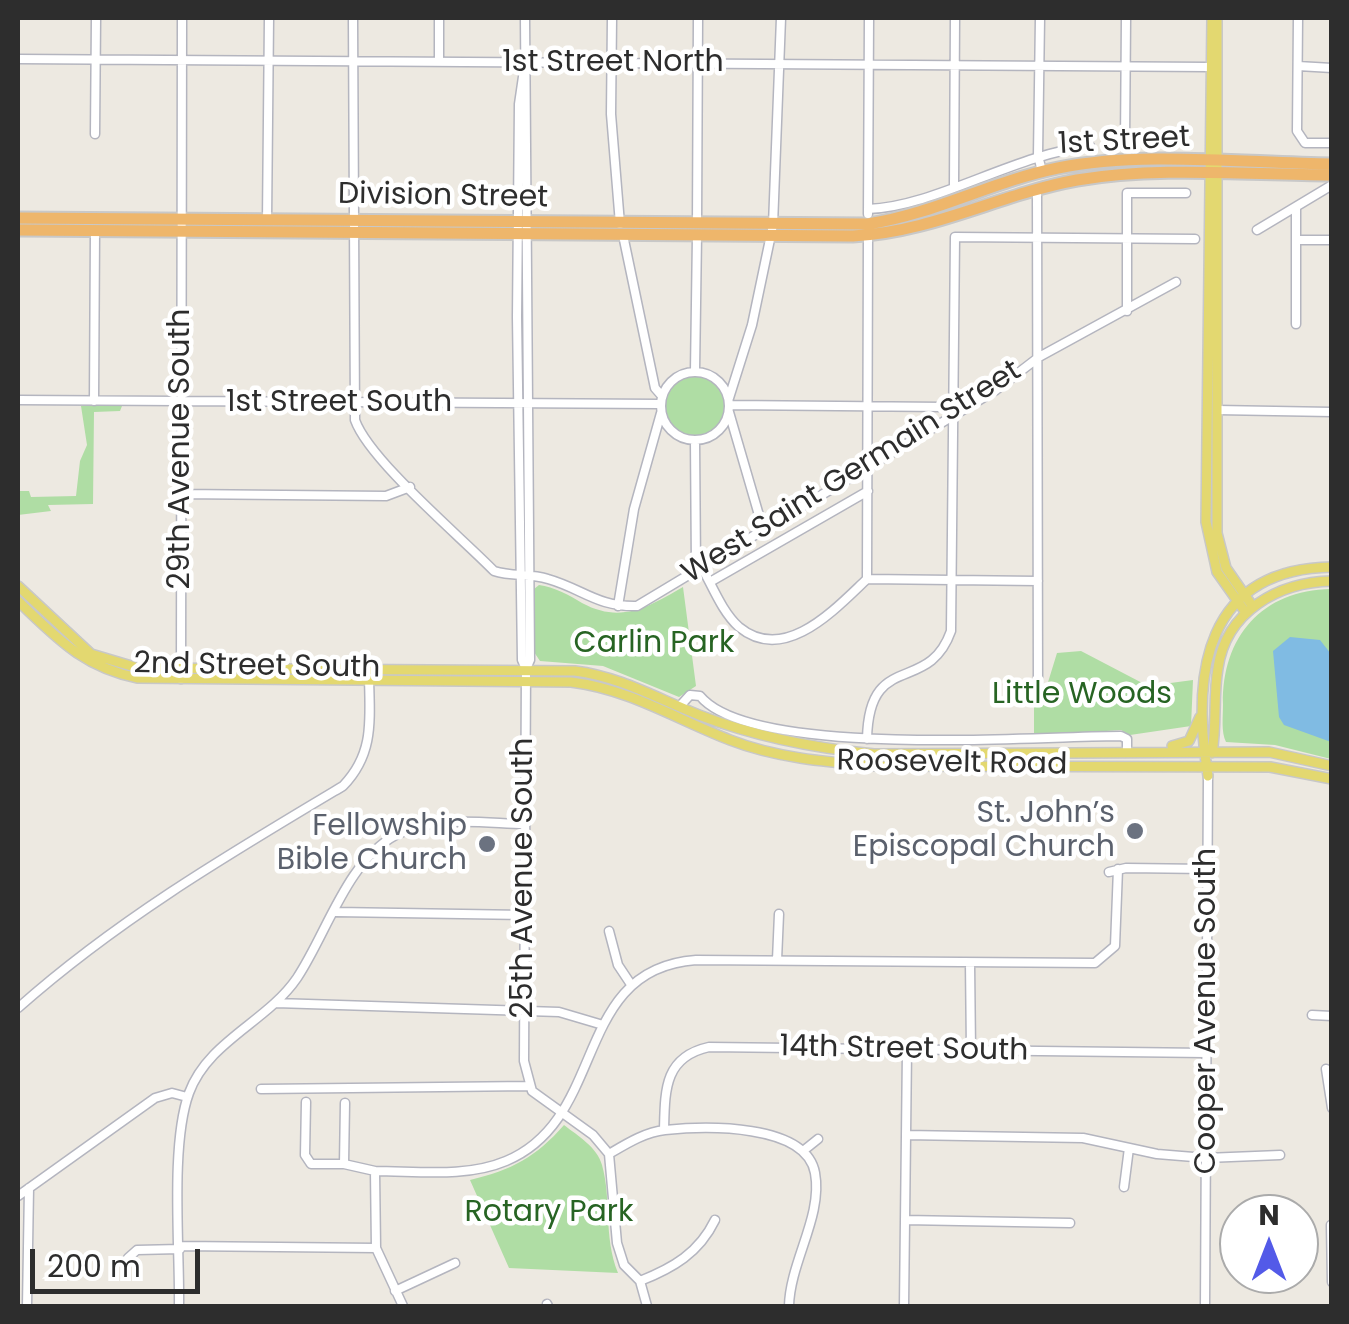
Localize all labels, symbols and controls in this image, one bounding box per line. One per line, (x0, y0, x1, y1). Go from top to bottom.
street label: 1st Street North (502, 45, 724, 81)
street label: 1st Street (1057, 121, 1191, 163)
street label: Division Street (338, 177, 548, 217)
street label: 29th Avenue South (163, 308, 199, 590)
street label: West Saint Germain Street (676, 354, 1028, 592)
street label: 1st Street South (226, 385, 452, 421)
park label: Carlin Park (574, 626, 734, 662)
street label: 2nd Street South (133, 647, 381, 687)
park label: Little Woods (992, 677, 1172, 713)
street label: 25th Avenue South (506, 737, 542, 1019)
street label: Roosevelt Road (836, 744, 1068, 784)
place label: St. John’s Episcopal Church (853, 796, 1115, 866)
place label: Fellowship Bible Church (277, 809, 467, 880)
marker: St. John’s Episcopal Church (1124, 820, 1146, 842)
marker: Fellowship Bible Church (476, 833, 498, 855)
street label: Cooper Avenue South (1189, 848, 1225, 1174)
street label: 14th Street South (779, 1030, 1029, 1070)
north arrow (1219, 1194, 1319, 1294)
park label: Rotary Park (464, 1195, 634, 1231)
text: N (1258, 1196, 1280, 1235)
scale bar (35, 1229, 205, 1291)
text: 200 m (47, 1245, 141, 1288)

